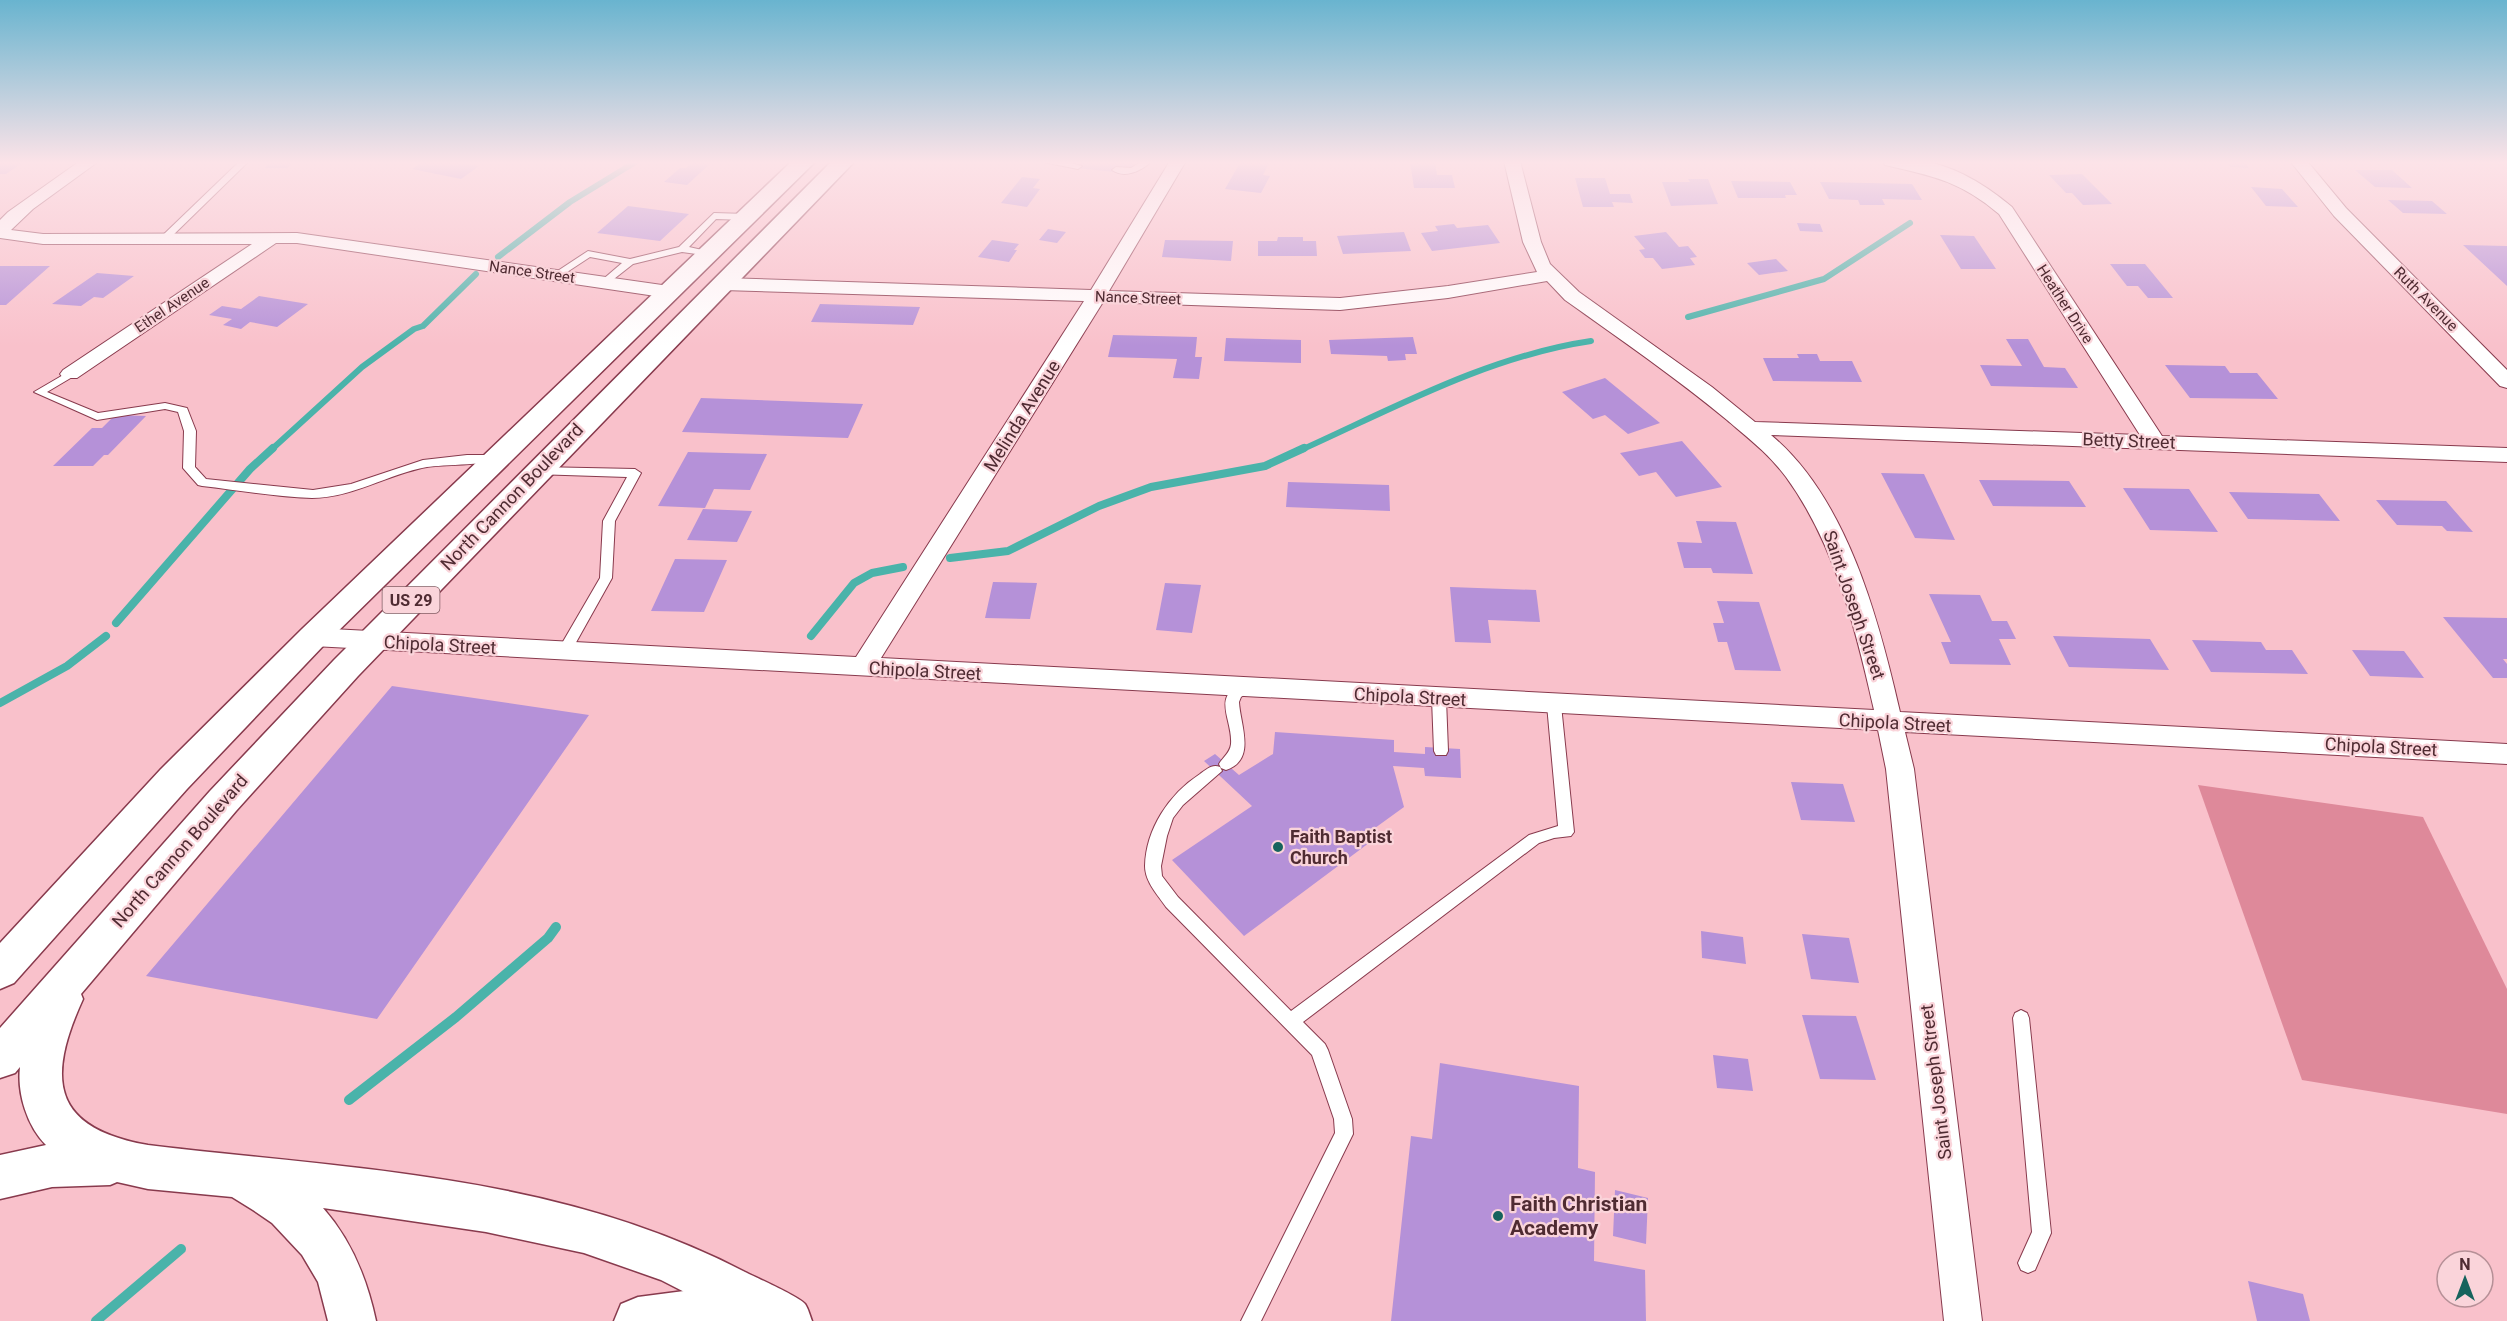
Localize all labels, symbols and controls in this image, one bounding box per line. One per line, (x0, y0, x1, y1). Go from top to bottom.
street label: Nance Street (488, 257, 576, 287)
street label: Heather Drive (2033, 261, 2097, 347)
street label: Ruth Avenue (2390, 263, 2462, 335)
street label: Ethel Avenue (131, 273, 213, 337)
street label: Nance Street (1095, 288, 1181, 309)
street label: Melinda Avenue (979, 356, 1064, 475)
street label: North Cannon Boulevard (436, 419, 587, 574)
street label: Betty Street (2082, 428, 2176, 453)
street label: Saint Joseph Street (1819, 528, 1890, 682)
road number: US 29 (382, 587, 440, 613)
street label: Chipola Street (383, 631, 497, 658)
street label: Chipola Street (868, 657, 982, 684)
street label: Chipola Street (1353, 683, 1467, 710)
street label: Chipola Street (1838, 709, 1952, 736)
street label: Chipola Street (2324, 733, 2438, 760)
street label: North Cannon Boulevard (108, 770, 252, 931)
place label: Faith Baptist Church (1290, 826, 1392, 868)
marker: Faith Baptist Church (1271, 840, 1285, 854)
street label: Saint Joseph Street (1916, 1003, 1955, 1161)
place label: Faith Christian Academy (1510, 1192, 1647, 1240)
marker: Faith Christian Academy (1491, 1209, 1505, 1223)
north arrow (2435, 1249, 2495, 1309)
text: N (2459, 1255, 2471, 1274)

